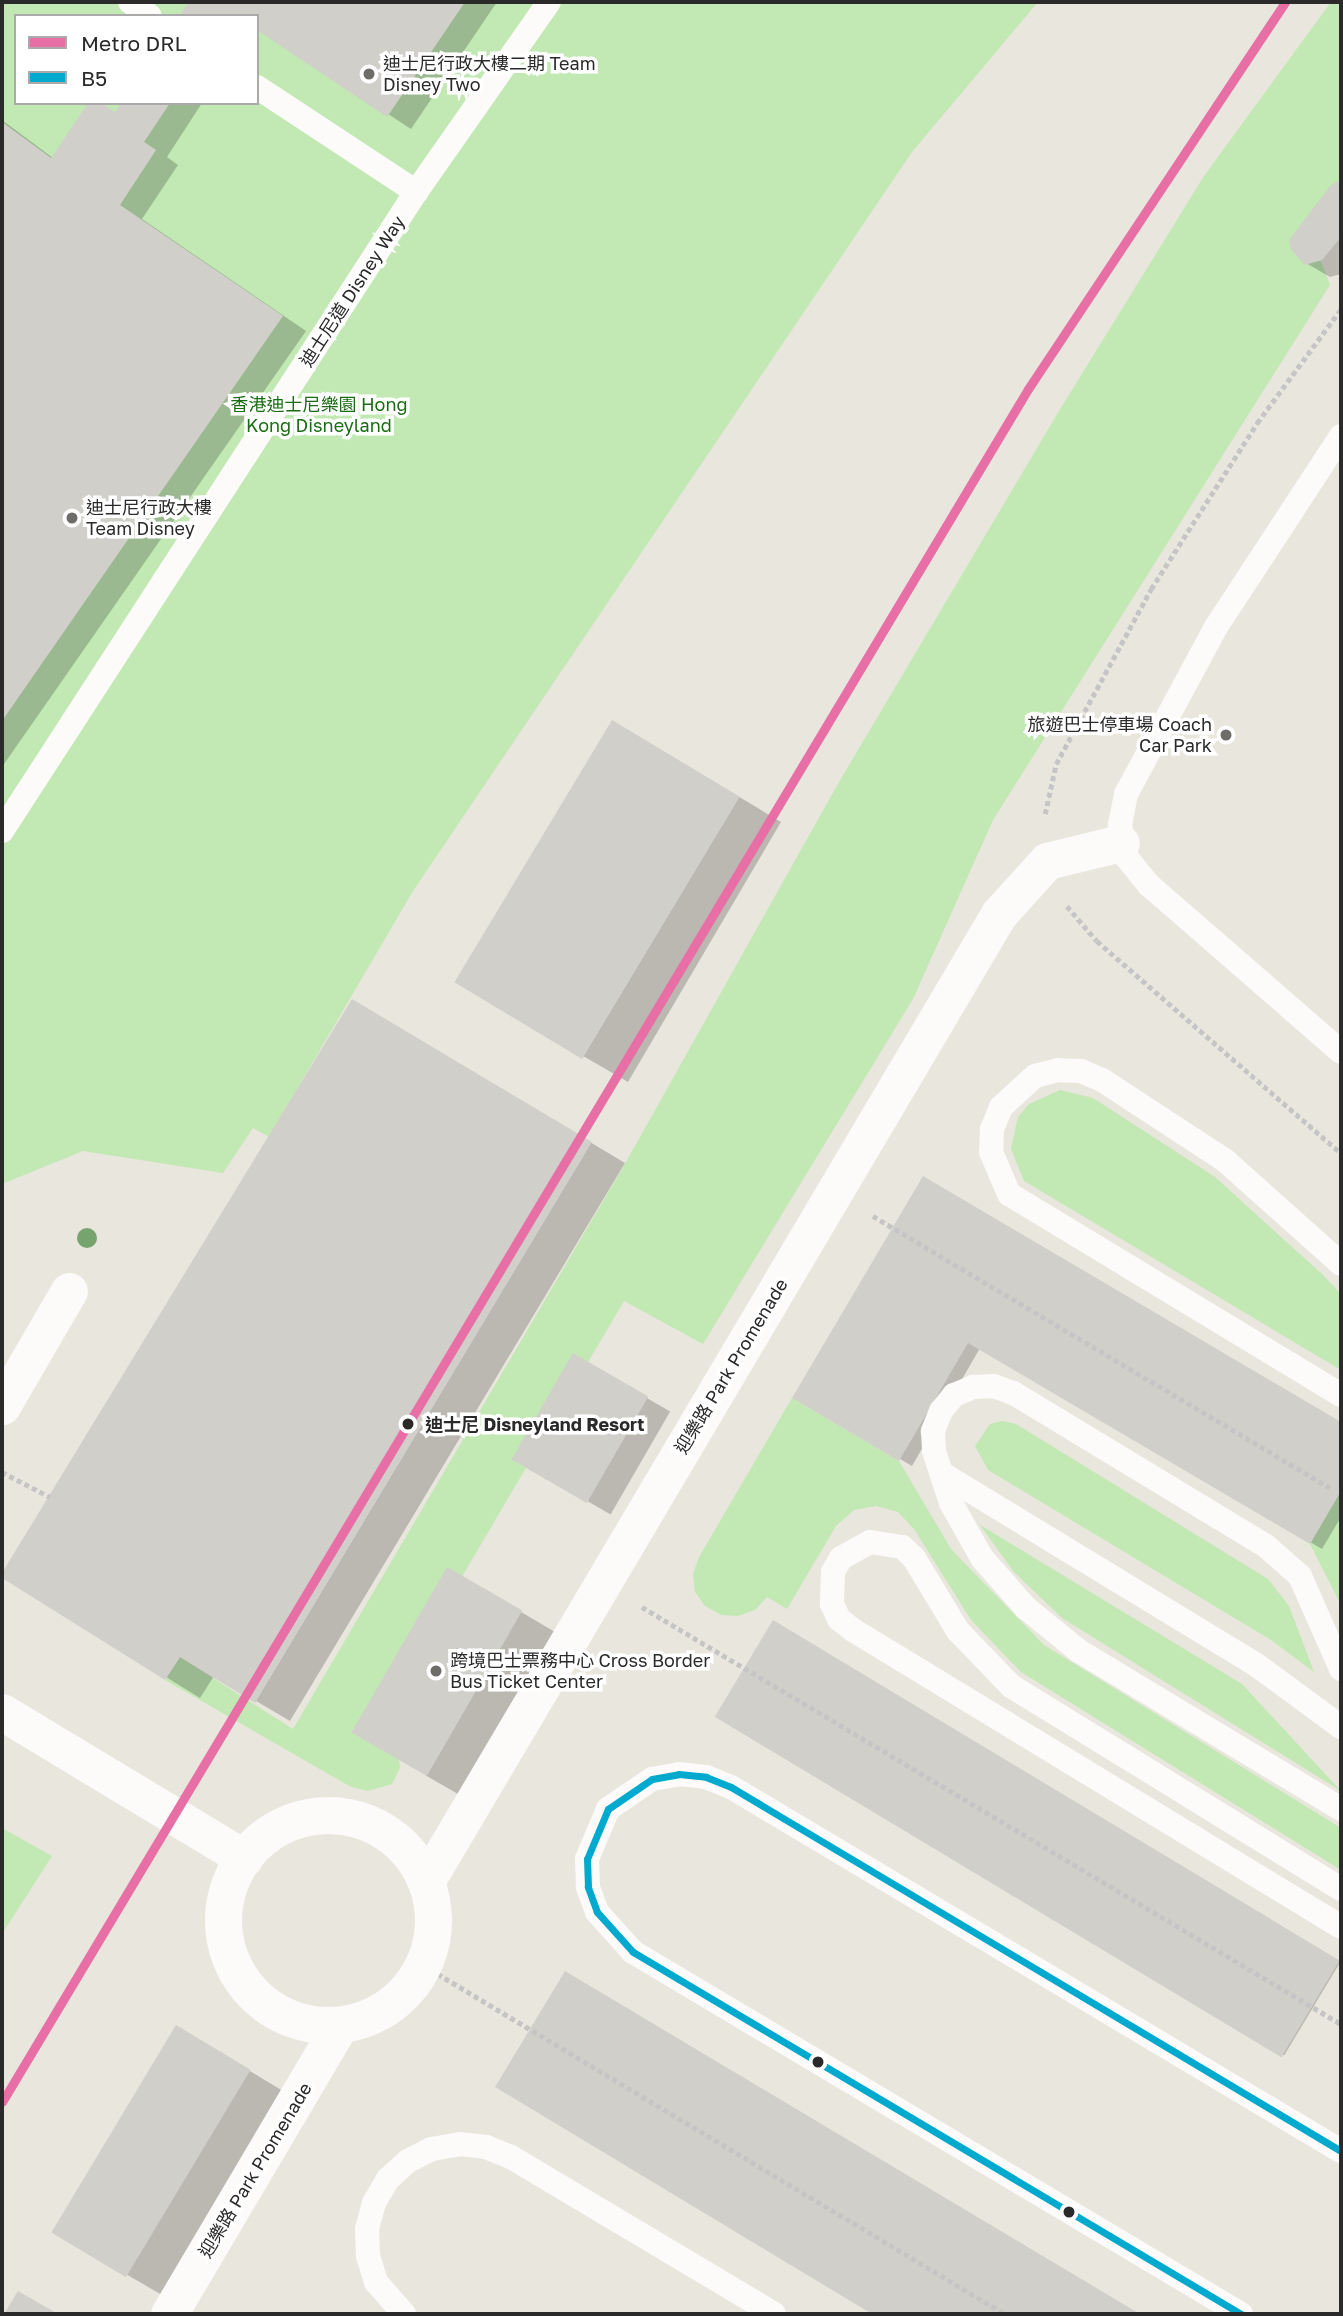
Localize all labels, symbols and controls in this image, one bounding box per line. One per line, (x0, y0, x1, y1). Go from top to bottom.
legend (14, 14, 259, 105)
text: Metro DRL (81, 30, 186, 56)
place label: 迪士尼行政大樓二期 Team Disney Two (383, 53, 596, 96)
text: B5 (81, 65, 107, 91)
marker: 迪士尼行政大樓二期 Team Disney Two (361, 66, 377, 82)
street label: 迪士尼道 Disney Way (295, 211, 409, 371)
park label: 香港迪士尼樂園 Hong Kong Disneyland (230, 394, 408, 436)
place label: 迪士尼行政大樓 Team Disney (86, 497, 212, 540)
marker: 迪士尼行政大樓 Team Disney (64, 510, 80, 526)
place label: 旅遊巴士停車場 Coach Car Park (1027, 714, 1212, 756)
marker: 旅遊巴士停車場 Coach Car Park (1218, 727, 1234, 743)
street label: 迎樂路 Park Promenade (670, 1274, 792, 1458)
marker: 迪士尼 Disneyland Resort (397, 1413, 419, 1435)
place label: 迪士尼 Disneyland Resort (425, 1413, 645, 1435)
place label: 跨境巴士票務中心 Cross Border Bus Ticket Center (450, 1650, 710, 1692)
marker: 跨境巴士票務中心 Cross Border Bus Ticket Center (428, 1663, 444, 1679)
unlabelled marker (811, 2055, 825, 2069)
street label: 迎樂路 Park Promenade (194, 2078, 316, 2262)
unlabelled marker (1062, 2205, 1076, 2219)

